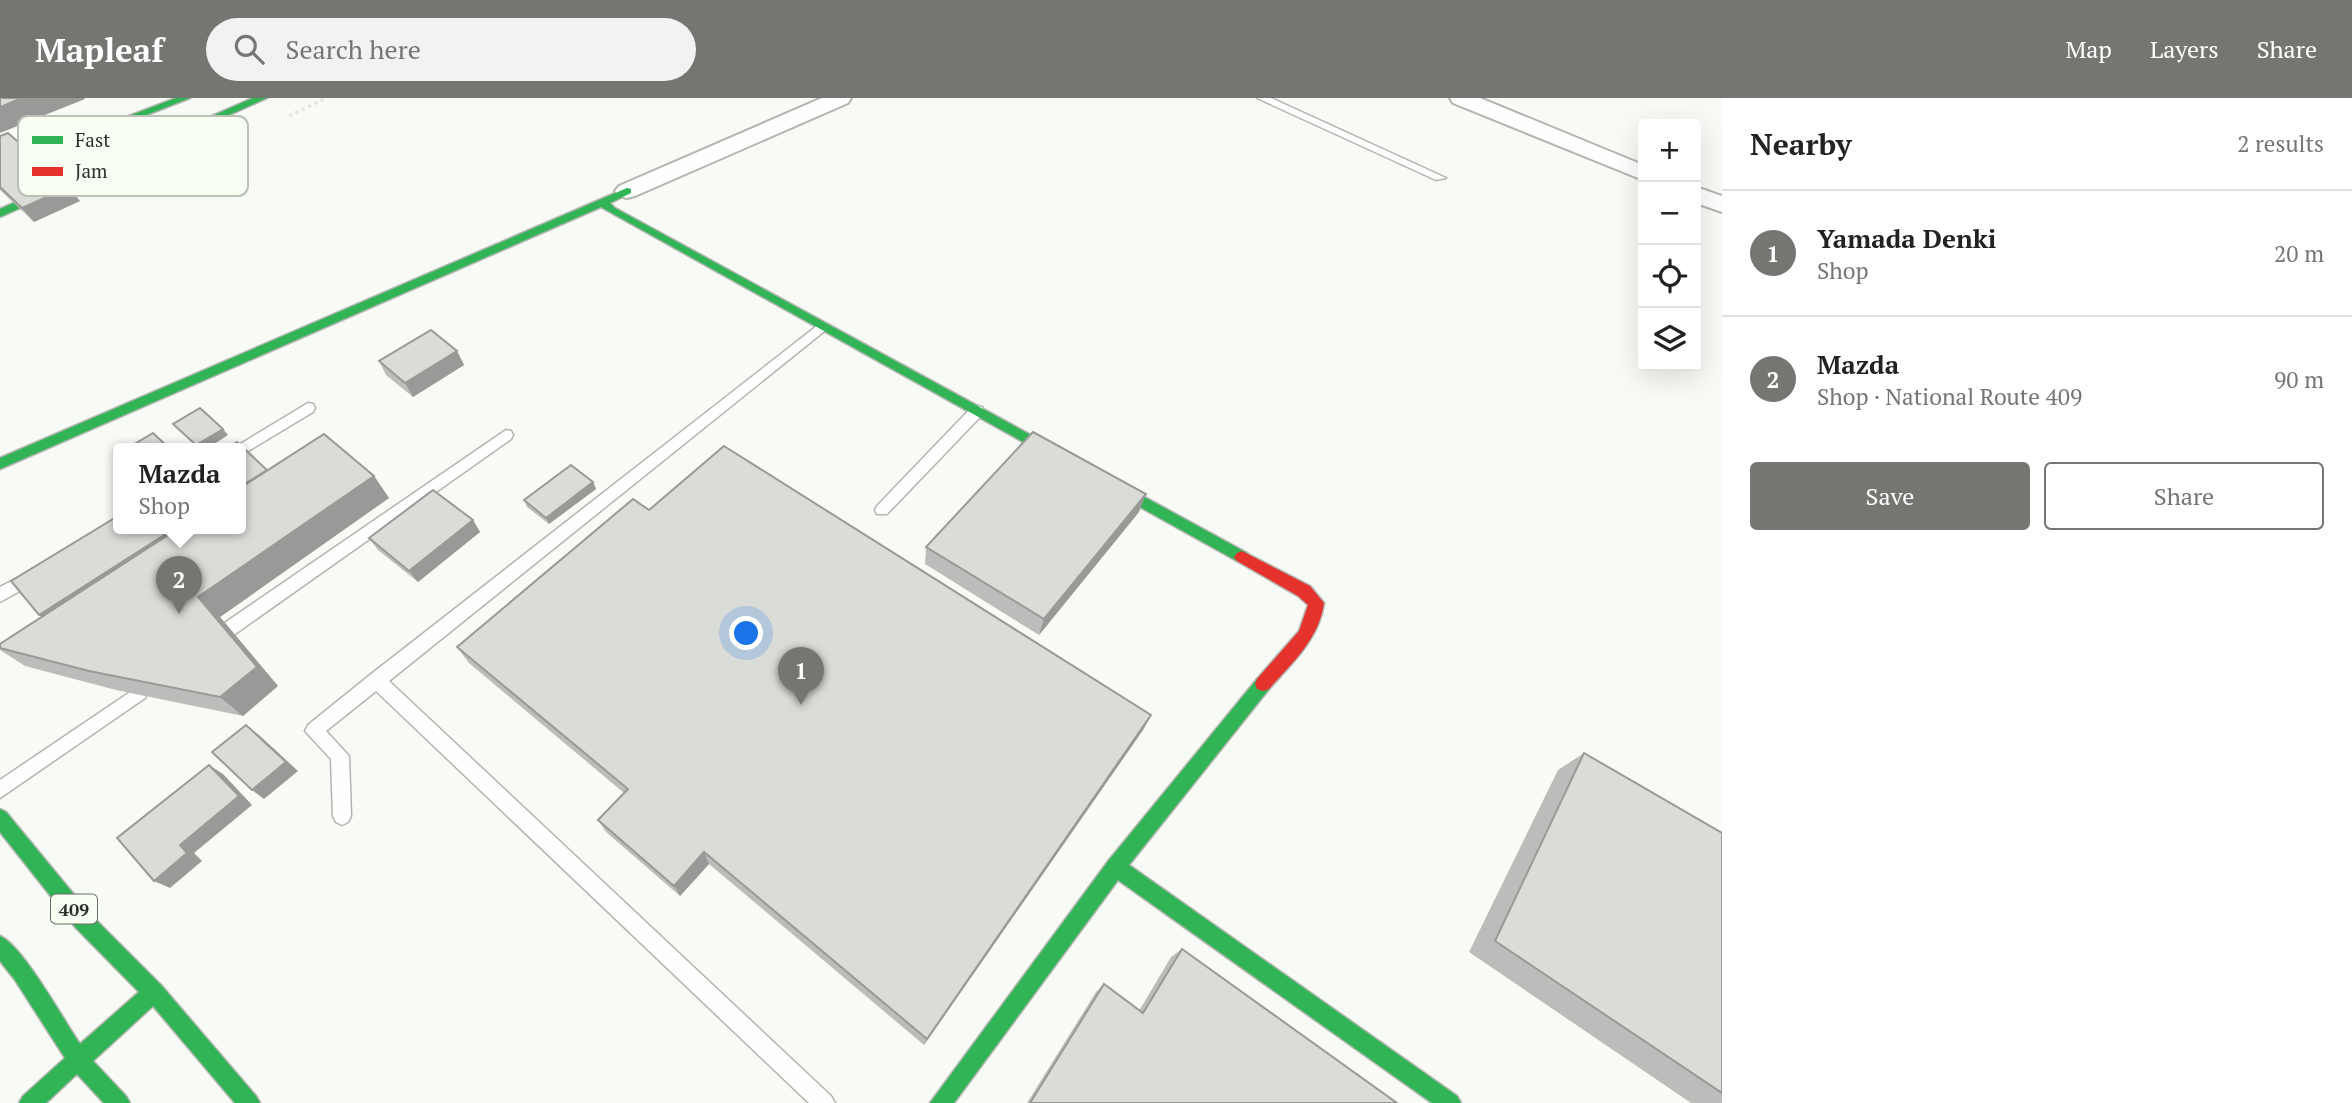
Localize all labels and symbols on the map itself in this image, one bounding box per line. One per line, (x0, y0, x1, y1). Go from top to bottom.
legend (18, 116, 248, 196)
text: Fast (75, 127, 110, 152)
text: Jam (75, 158, 108, 183)
pin: 2 (156, 556, 202, 614)
your location (729, 616, 763, 650)
pin: 1 (778, 647, 824, 705)
road number: 409 (51, 894, 97, 924)

